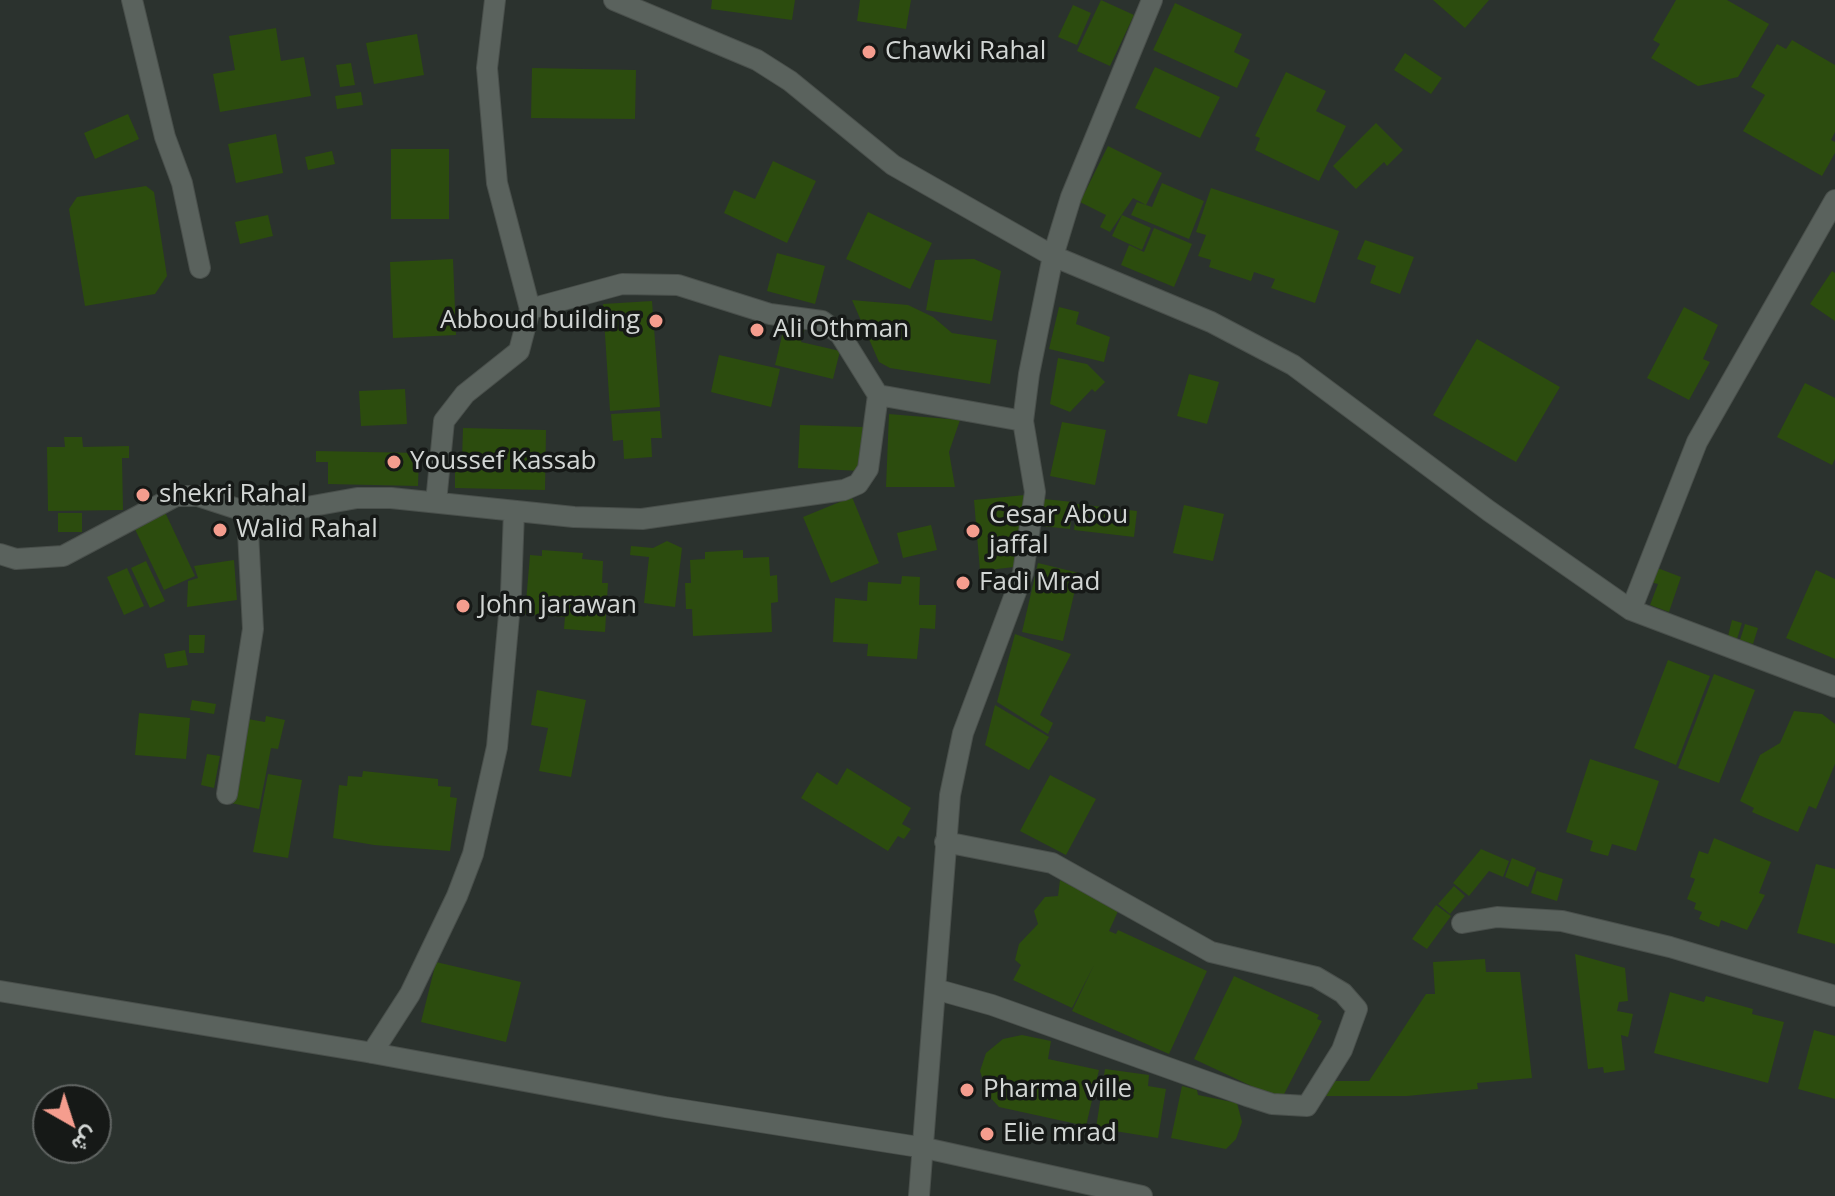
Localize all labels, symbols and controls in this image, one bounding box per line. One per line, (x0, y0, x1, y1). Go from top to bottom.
place label: Chawki Rahal (885, 36, 1046, 68)
marker: Chawki Rahal (860, 43, 878, 61)
place label: Abboud building (440, 305, 640, 337)
marker: Abboud building (647, 312, 665, 330)
place label: Ali Othman (773, 314, 909, 346)
marker: Ali Othman (748, 321, 766, 339)
place label: Youssef Kassab (410, 446, 597, 478)
marker: Youssef Kassab (385, 453, 403, 471)
place label: shekri Rahal (159, 479, 307, 511)
marker: shekri Rahal (134, 486, 152, 504)
place label: Cesar Abou jaffal (989, 500, 1128, 562)
place label: Walid Rahal (236, 514, 378, 546)
marker: Walid Rahal (211, 521, 229, 539)
marker: Cesar Abou jaffal (964, 522, 982, 540)
place label: Fadi Mrad (979, 567, 1100, 599)
marker: Fadi Mrad (954, 574, 972, 592)
place label: John jarawan (479, 590, 637, 622)
marker: John jarawan (454, 597, 472, 615)
place label: Pharma ville (983, 1074, 1132, 1106)
marker: Pharma ville (958, 1081, 976, 1099)
north arrow (32, 1084, 112, 1164)
place label: Elie mrad (1003, 1118, 1117, 1150)
text: ش (66, 1121, 106, 1161)
marker: Elie mrad (978, 1125, 996, 1143)

